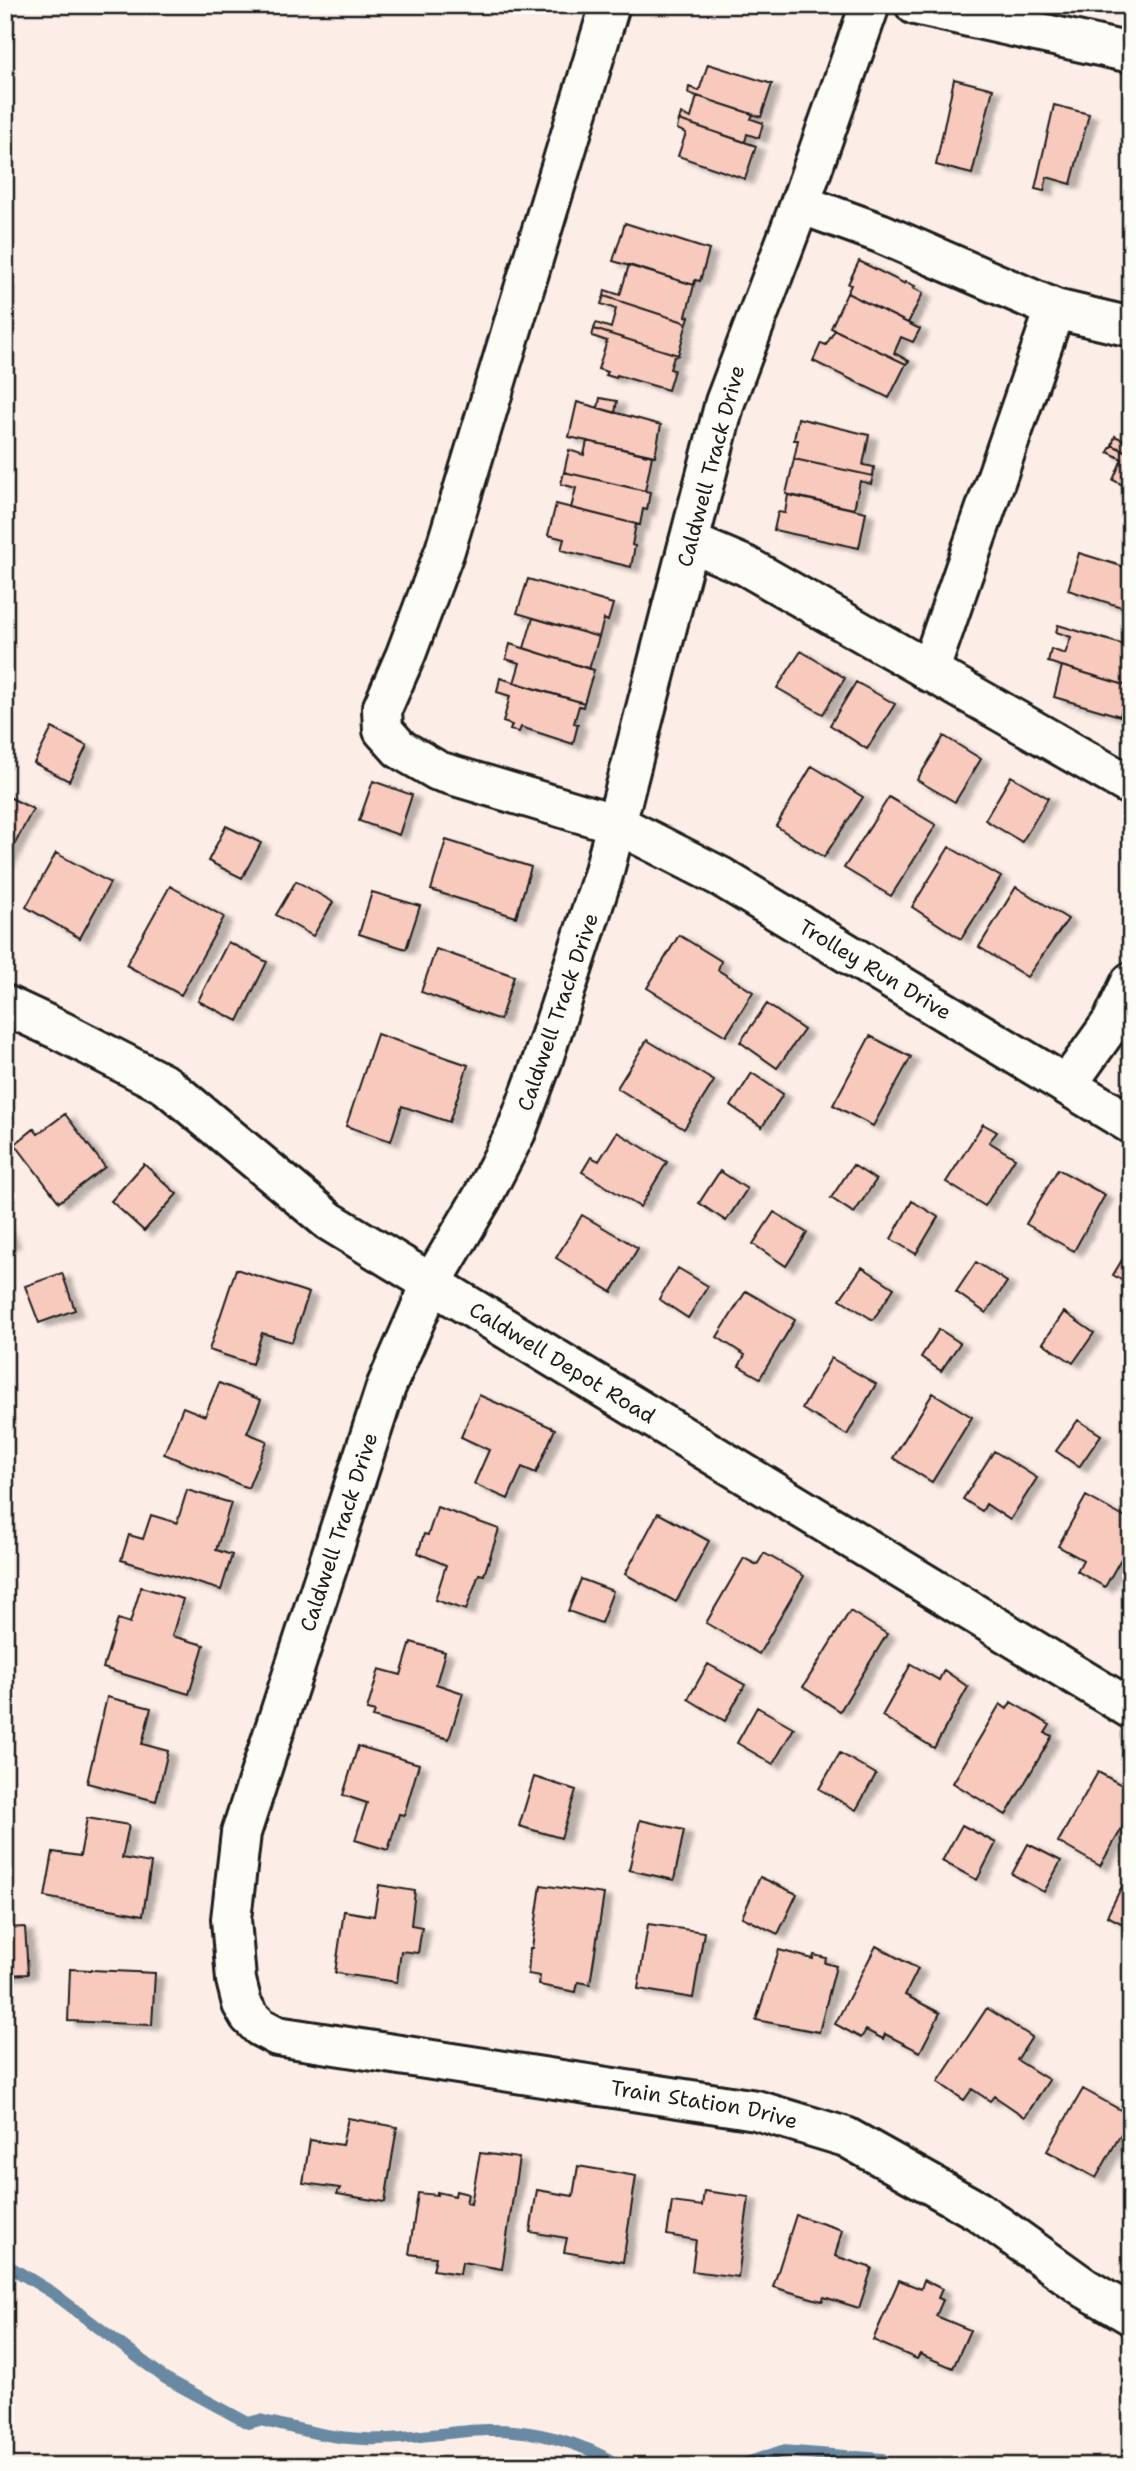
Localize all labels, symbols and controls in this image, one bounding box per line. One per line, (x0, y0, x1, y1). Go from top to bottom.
street label: Caldwell Track Drive (671, 362, 751, 570)
street label: Caldwell Track Drive (511, 909, 605, 1115)
street label: Trolley Run Drive (793, 913, 956, 1026)
street label: Caldwell Depot Road (464, 1295, 661, 1430)
street label: Caldwell Track Drive (294, 1429, 384, 1635)
street label: Train Station Drive (609, 2074, 801, 2136)

